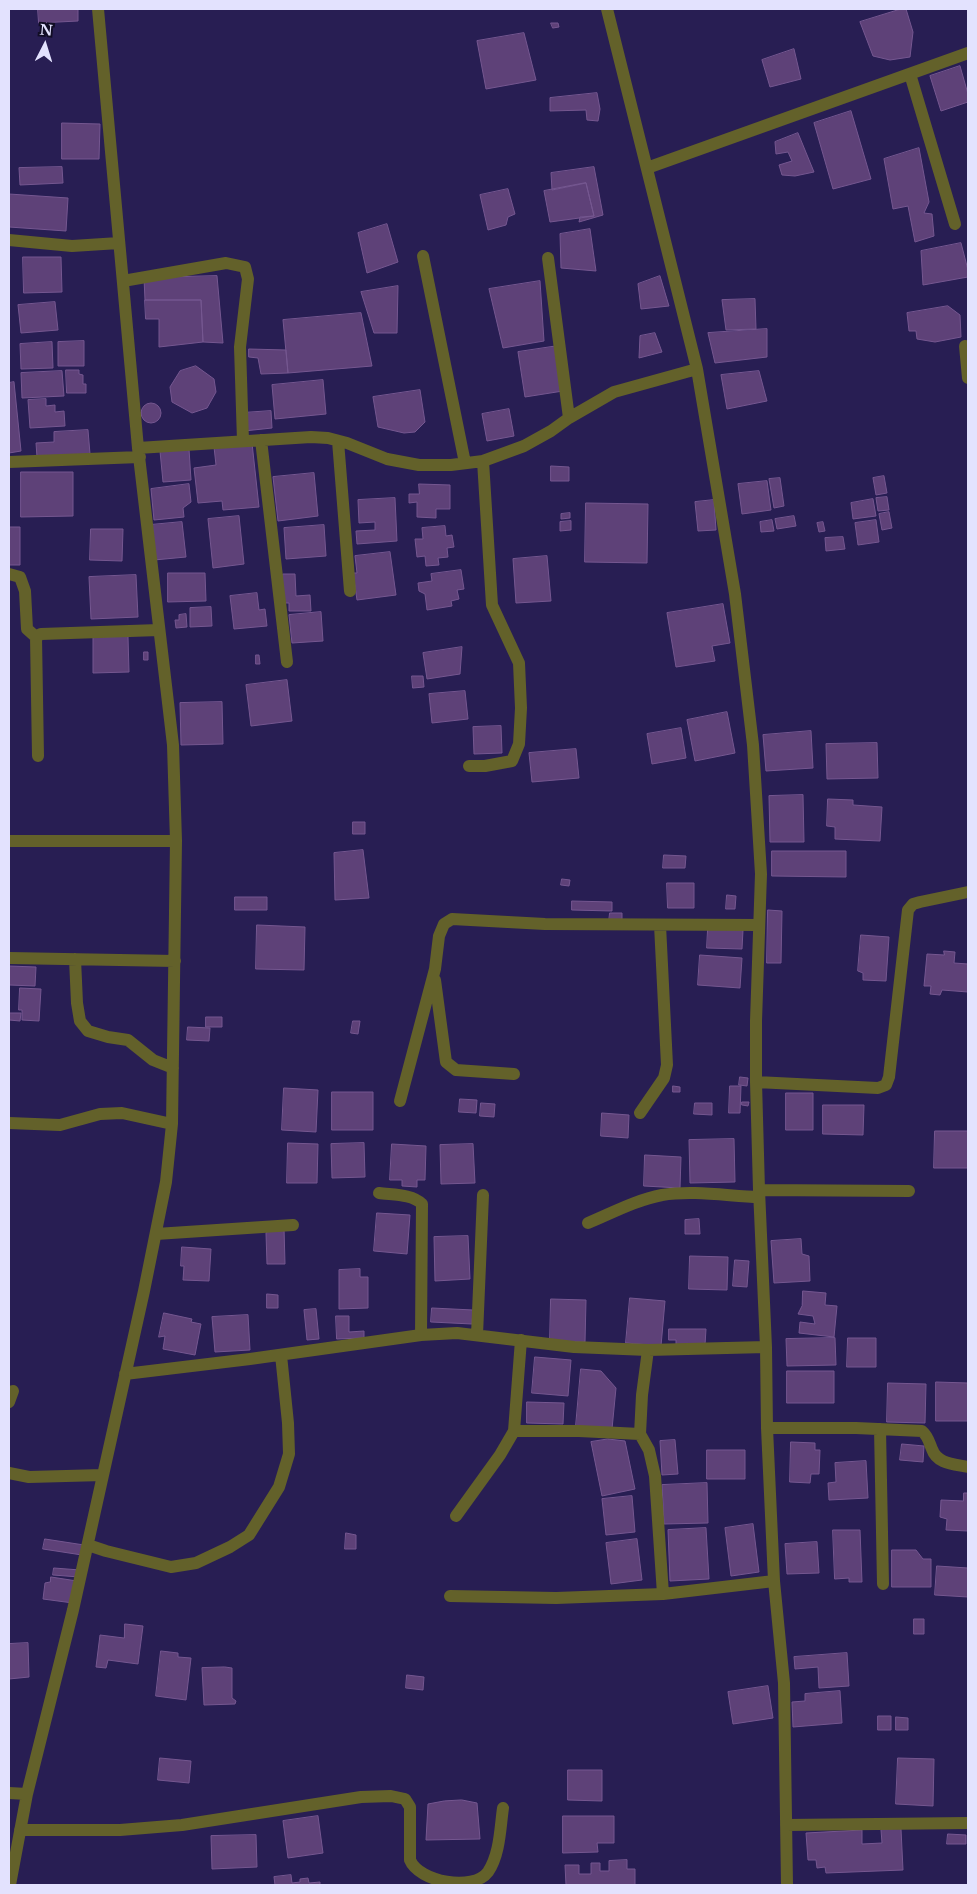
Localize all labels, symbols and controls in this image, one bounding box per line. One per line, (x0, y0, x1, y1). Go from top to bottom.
north arrow (20, 20, 70, 70)
text: N (39, 21, 54, 40)

